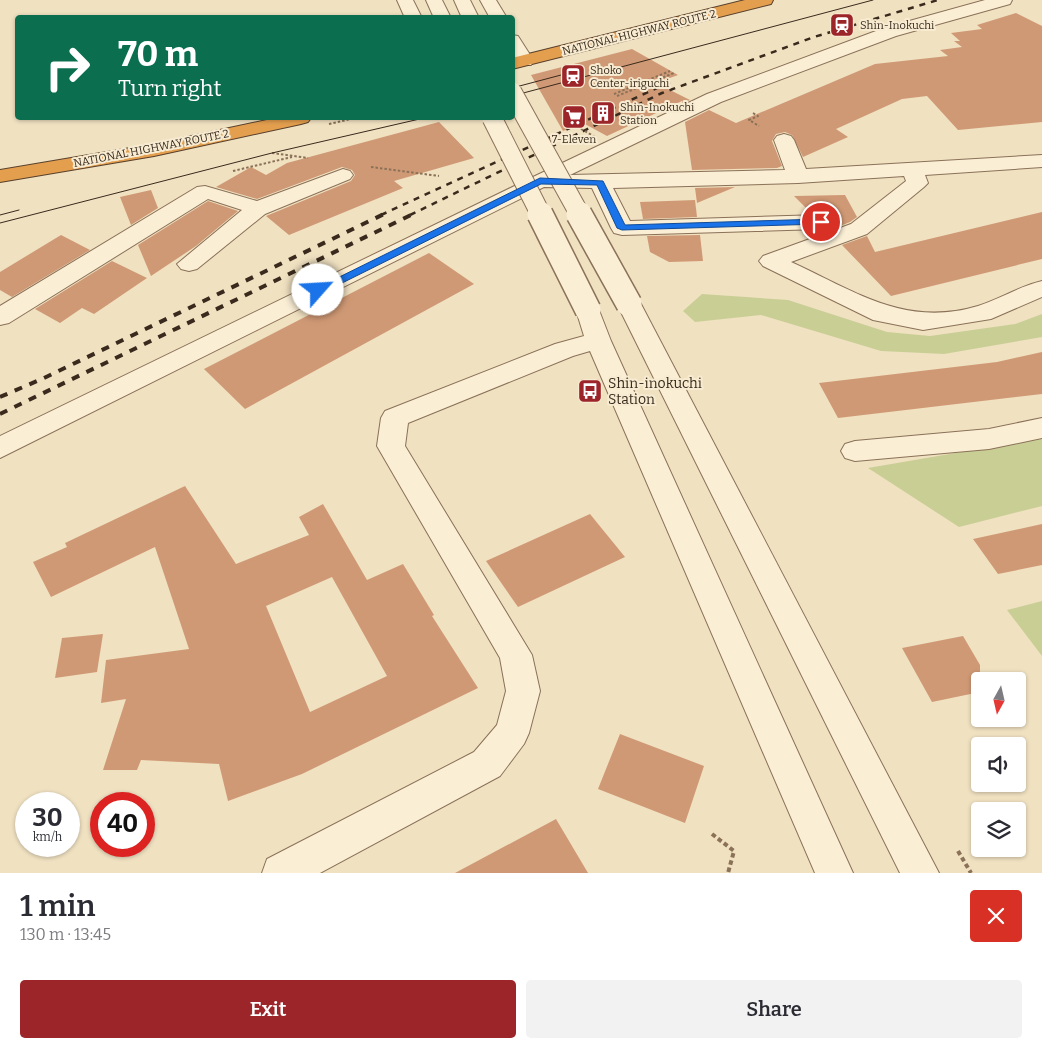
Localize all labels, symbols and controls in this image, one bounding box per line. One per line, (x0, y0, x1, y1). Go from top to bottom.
street label: NATIONAL HIGHWAY ROUTE 2 (561, 7, 717, 58)
station icon: Shin-Inokuchi (829, 12, 855, 38)
place label: Shin-Inokuchi (860, 19, 935, 32)
text: 70 m (118, 33, 198, 75)
icon: right (35, 35, 100, 100)
station icon: Shoko Center-iriguchi (560, 63, 586, 89)
place label: Shoko Center-iriguchi (590, 64, 670, 90)
text: Turn right (118, 75, 221, 102)
building icon: Shin-Inokuchi Station (590, 100, 616, 126)
place label: Shin-Inokuchi Station (620, 101, 695, 127)
supermarket icon: 7-Eleven (561, 104, 587, 130)
street label: NATIONAL HIGHWAY ROUTE 2 (72, 127, 230, 170)
place label: 7-Eleven (552, 133, 596, 146)
pin (800, 201, 842, 243)
icon: arrive (807, 208, 835, 236)
position arrow (291, 263, 343, 315)
place label: Shin-inokuchi Station (608, 375, 702, 408)
bus stop icon: Shin-inokuchi Station (577, 378, 603, 404)
north arrow (971, 672, 1026, 728)
map controls (971, 672, 1026, 857)
button: sound (971, 737, 1026, 792)
speed limit sign: 40 (90, 792, 155, 857)
button: layers (971, 802, 1026, 857)
text: 30 (32, 803, 63, 833)
text: km/h (33, 830, 62, 844)
text: 1 min (20, 888, 95, 924)
button: close (970, 890, 1022, 942)
text: 130 m · 13:45 (20, 925, 111, 944)
button: Exit (20, 980, 516, 1038)
button: Share (526, 980, 1022, 1038)

